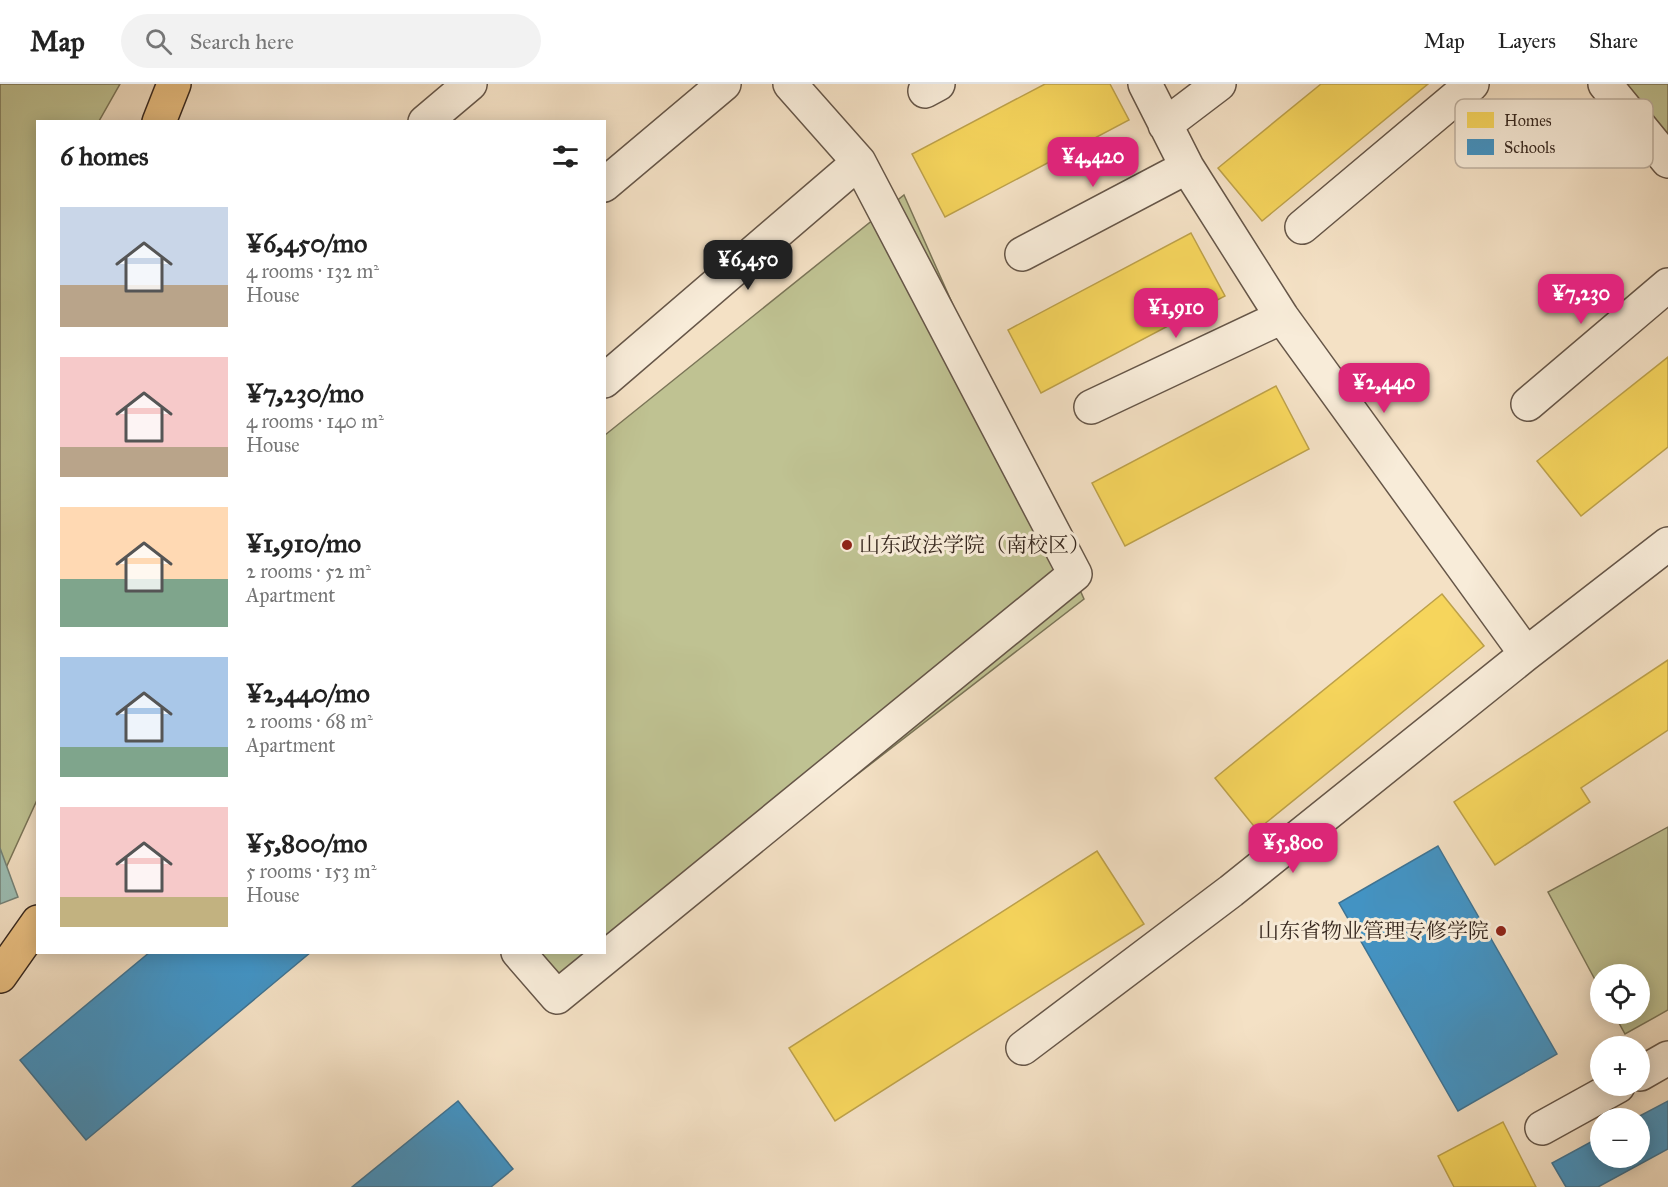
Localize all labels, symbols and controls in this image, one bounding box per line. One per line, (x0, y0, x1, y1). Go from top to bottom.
search box (121, 14, 541, 68)
text: Map (30, 24, 85, 59)
icon: search (142, 25, 175, 58)
text: Search here (190, 28, 294, 55)
text: Map (1424, 28, 1465, 54)
text: Layers (1498, 28, 1556, 54)
text: Share (1589, 28, 1638, 54)
legend (1455, 99, 1653, 168)
text: Homes (1504, 111, 1552, 130)
pin: ¥4,420 (1044, 137, 1142, 188)
text: Schools (1504, 138, 1555, 157)
text: 6 homes (60, 140, 149, 172)
icon: filters (549, 140, 582, 173)
text: ¥4,420 (1062, 144, 1124, 168)
text: ¥6,450/mo (246, 227, 367, 259)
icon: home (108, 231, 180, 303)
pin: ¥6,450 (699, 240, 797, 291)
text: ¥6,450 (717, 247, 779, 271)
text: 4 rooms · 132 m² (246, 259, 379, 283)
pin: ¥7,230 (1532, 274, 1630, 325)
text: ¥7,230 (1552, 281, 1610, 305)
text: House (246, 283, 300, 307)
pin: ¥1,910 (1127, 288, 1225, 339)
text: ¥1,910 (1148, 295, 1204, 319)
pin: ¥2,440 (1335, 363, 1433, 414)
text: ¥2,440 (1353, 370, 1415, 394)
text: ¥7,230/mo (246, 377, 364, 409)
icon: home (108, 381, 180, 453)
text: 4 rooms · 140 m² (246, 409, 384, 433)
text: House (246, 433, 300, 457)
text: ¥1,910/mo (246, 527, 361, 559)
icon: home (108, 531, 180, 603)
place label: 山东政法学院（南校区） (859, 532, 1090, 558)
marker: 山东政法学院（南校区） (840, 538, 854, 552)
text: 2 rooms · 52 m² (246, 559, 371, 583)
text: Apartment (246, 583, 335, 607)
text: ¥2,440/mo (246, 677, 370, 709)
icon: home (108, 681, 180, 753)
text: 2 rooms · 68 m² (246, 709, 373, 733)
text: Apartment (246, 733, 335, 757)
pin: ¥5,800 (1244, 823, 1342, 874)
text: ¥5,800/mo (246, 827, 367, 859)
text: ¥5,800 (1263, 830, 1324, 854)
icon: home (108, 831, 180, 903)
text: 5 rooms · 153 m² (246, 859, 376, 883)
text: House (246, 883, 300, 907)
place label: 山东省物业管理专修学院 (1258, 918, 1489, 944)
marker: 山东省物业管理专修学院 (1494, 924, 1508, 938)
map controls (1590, 964, 1650, 1168)
button: locate (1590, 964, 1650, 1024)
button: + (1590, 1036, 1650, 1096)
button: − (1590, 1108, 1650, 1168)

